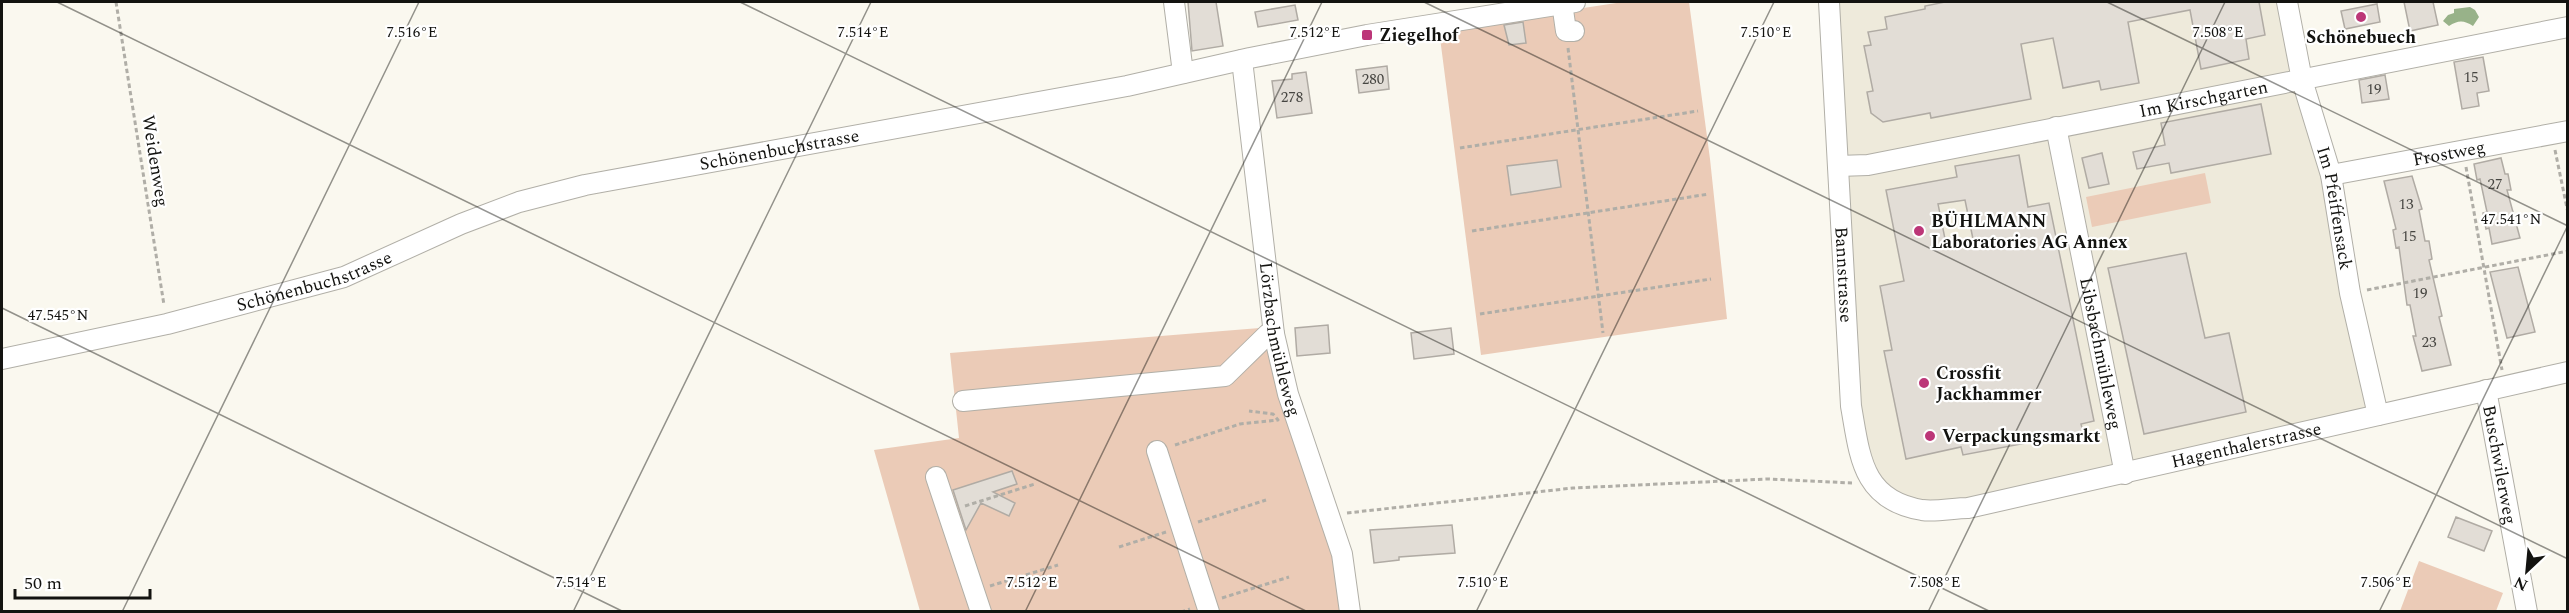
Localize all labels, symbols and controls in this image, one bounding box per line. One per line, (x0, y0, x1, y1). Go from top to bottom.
marker: Schönebuech (2354, 10, 2368, 24)
text: 7.516°E (386, 21, 438, 44)
text: 7.514°E (837, 21, 889, 44)
text: 7.512°E (1289, 21, 1341, 44)
text: 7.510°E (1740, 21, 1792, 44)
text: 7.508°E (2192, 21, 2244, 44)
place label: Ziegelhof (1379, 22, 1460, 49)
place label: Schönebuech (2306, 24, 2416, 51)
marker: Ziegelhof (1360, 28, 1374, 42)
house number: 15 (2463, 66, 2479, 89)
house number: 280 (1362, 68, 1384, 91)
street label: Im Kirschgarten (2137, 73, 2270, 125)
house number: 19 (2366, 78, 2382, 101)
house number: 278 (1281, 86, 1303, 109)
street label: Weidenweg (134, 113, 176, 209)
street label: Schönenbuchstrasse (697, 122, 861, 177)
street label: Frostweg (2410, 133, 2488, 173)
street label: Im Pfeiffensack (2309, 143, 2360, 272)
house number: 27 (2487, 173, 2503, 196)
house number: 13 (2398, 193, 2414, 216)
place label: BÜHLMANN Laboratories AG Annex (1931, 208, 2128, 256)
text: 47.541°N (2481, 208, 2541, 231)
marker: BÜHLMANN Laboratories AG Annex (1912, 224, 1926, 238)
house number: 15 (2401, 225, 2417, 248)
street label: Bannstrasse (1828, 226, 1860, 323)
street label: Schönenbuchstrasse (233, 244, 396, 318)
street label: Lörzbachmühleweg (1252, 261, 1308, 420)
street label: Libsbachmühleweg (2073, 275, 2129, 432)
house number: 19 (2412, 282, 2428, 305)
text: 47.545°N (28, 304, 88, 327)
house number: 23 (2421, 331, 2437, 354)
place label: Crossfit Jackhammer (1936, 360, 2042, 408)
marker: Crossfit Jackhammer (1917, 376, 1931, 390)
street label: Buschwilerweg (2476, 403, 2524, 527)
street label: Hagenthalerstrasse (2168, 415, 2324, 475)
place label: Verpackungsmarkt (1942, 423, 2100, 450)
marker: Verpackungsmarkt (1923, 429, 1937, 443)
north arrow (2497, 541, 2557, 601)
scale bar (15, 562, 150, 600)
text: 50 m (24, 570, 62, 597)
text: N (2510, 570, 2532, 597)
text: 7.514°E (555, 571, 607, 594)
text: 7.512°E (1006, 571, 1058, 594)
text: 7.510°E (1457, 571, 1509, 594)
text: 7.508°E (1909, 571, 1961, 594)
text: 7.506°E (2360, 571, 2412, 594)

